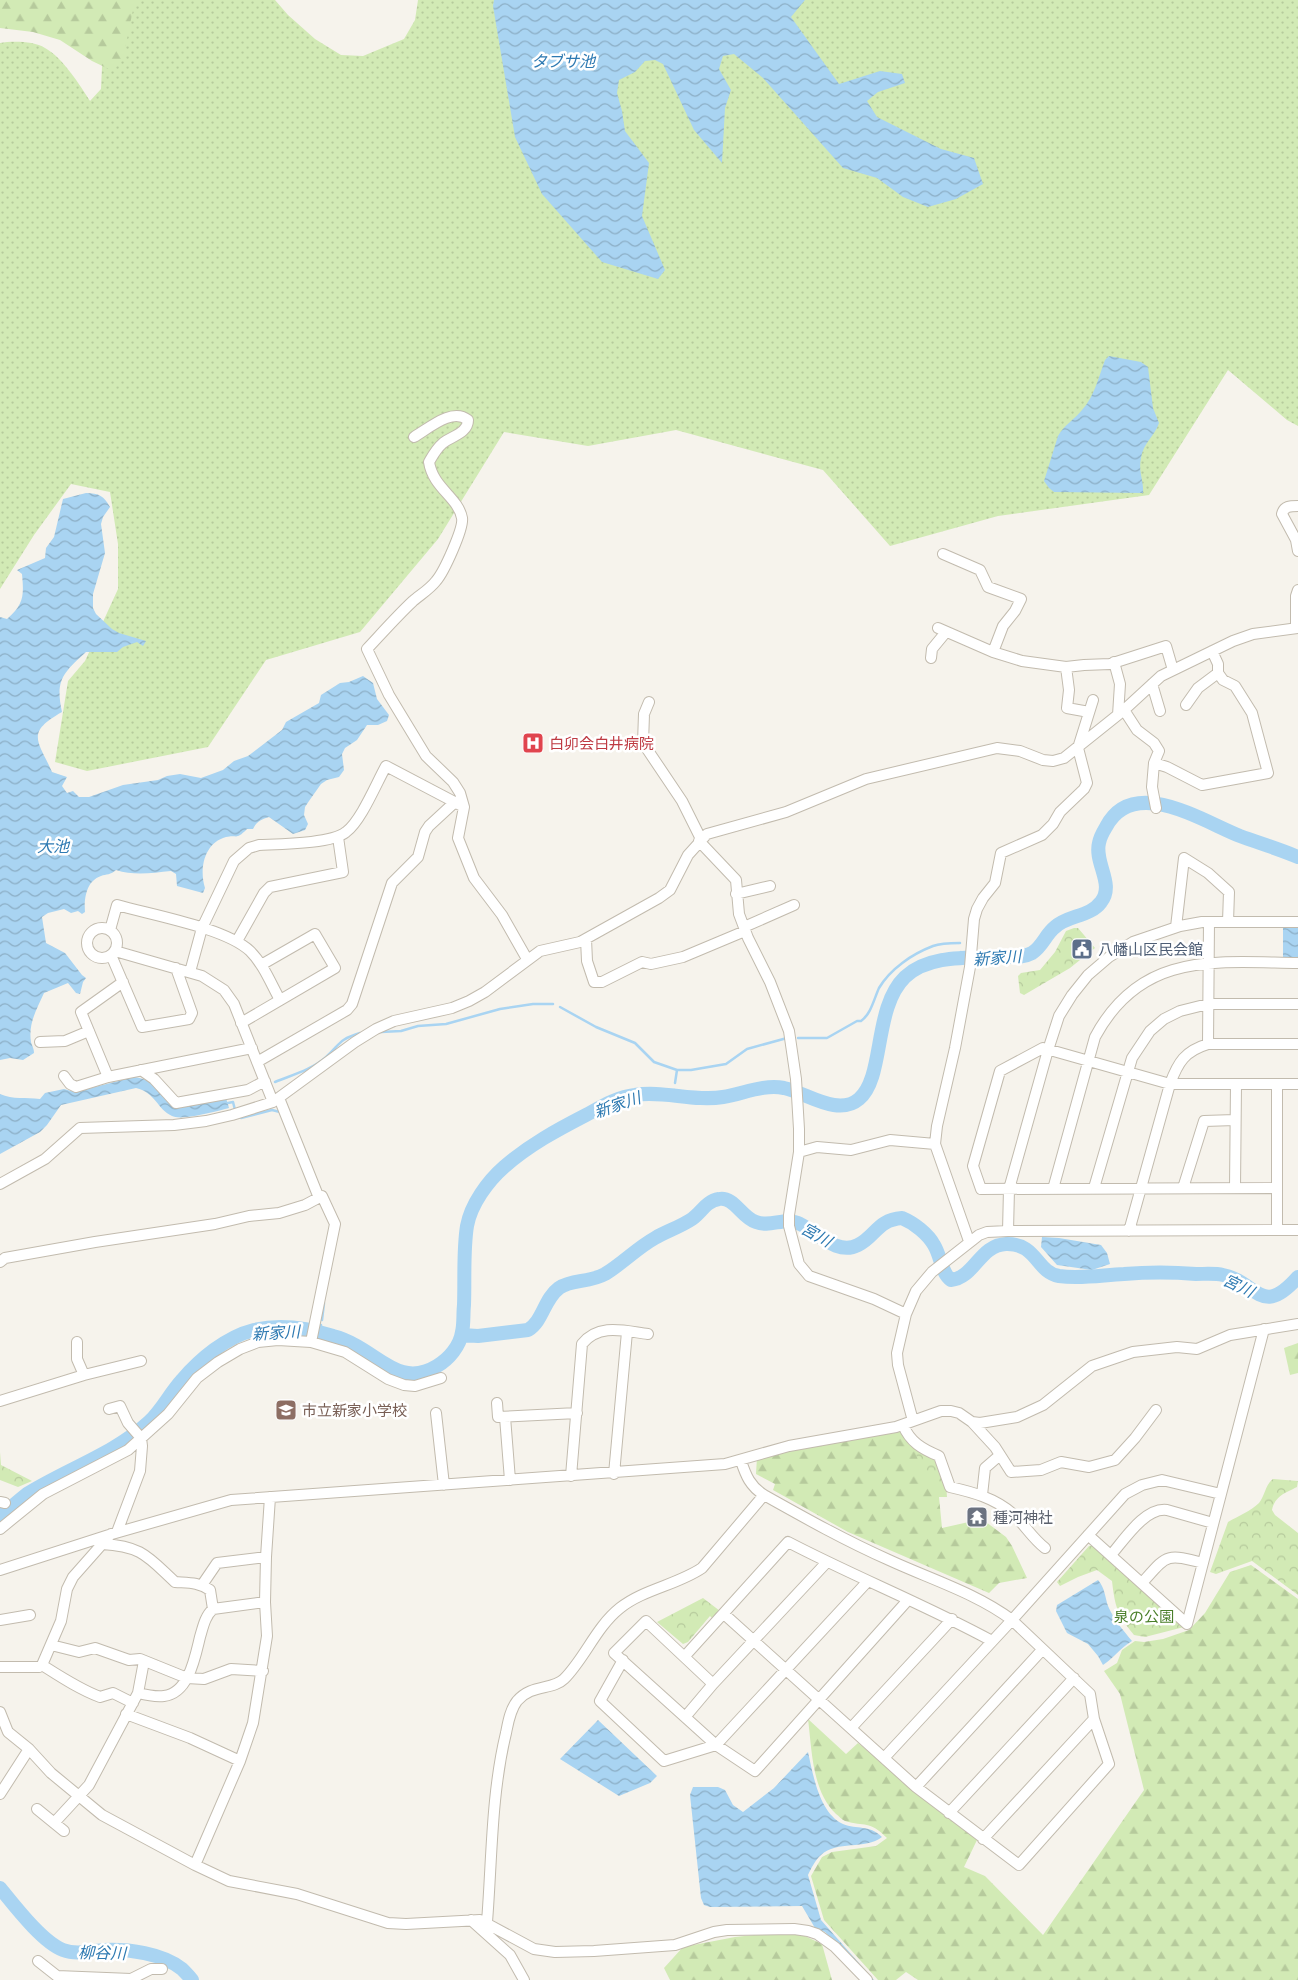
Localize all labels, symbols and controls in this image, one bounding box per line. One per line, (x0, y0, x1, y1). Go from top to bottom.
water label: タブサ池 (531, 51, 597, 70)
hospital icon: 白卯会白井病院 (521, 731, 545, 755)
place label: 白卯会白井病院 (549, 734, 654, 752)
water label: 大池 (37, 836, 71, 855)
public building icon: 八幡山区民会館 (1070, 937, 1094, 961)
place label: 八幡山区民会館 (1098, 940, 1203, 958)
water label: 新家川 (972, 946, 1024, 968)
water label: 新家川 (591, 1087, 645, 1121)
water label: 宮川 (798, 1218, 837, 1251)
water label: 宮川 (1220, 1269, 1259, 1301)
water label: 新家川 (252, 1321, 302, 1343)
school or university icon: 市立新家小学校 (274, 1398, 298, 1422)
place label: 市立新家小学校 (302, 1401, 407, 1419)
temple icon: 種河神社 (965, 1505, 989, 1529)
place label: 種河神社 (993, 1508, 1053, 1526)
park label: 泉の公園 (1114, 1607, 1174, 1625)
water label: 柳谷川 (78, 1942, 128, 1962)

